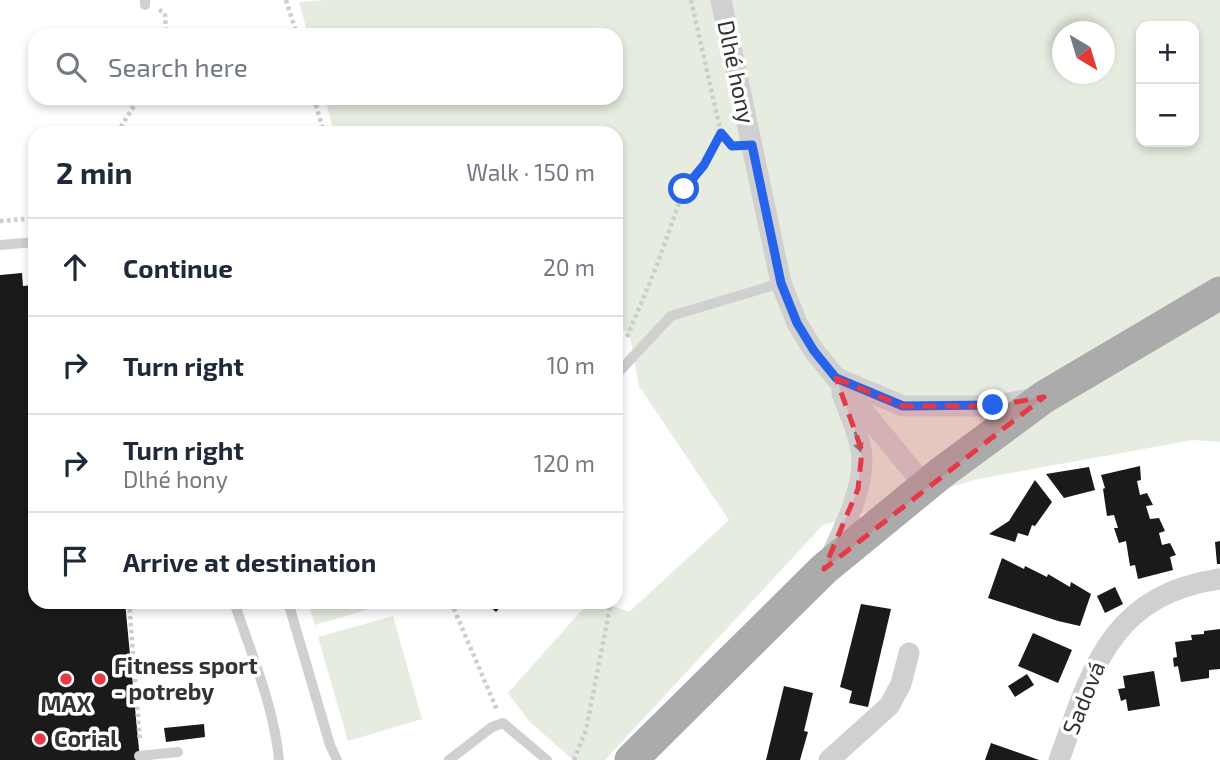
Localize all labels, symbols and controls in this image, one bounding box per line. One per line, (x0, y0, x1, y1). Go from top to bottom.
street label: Dlhé hony (712, 18, 762, 126)
north arrow (1052, 21, 1115, 84)
map controls (1136, 21, 1199, 147)
button: + (1136, 21, 1199, 84)
search box (28, 28, 623, 105)
icon: search (52, 48, 90, 86)
text: Search here (108, 51, 248, 82)
button: − (1136, 84, 1199, 147)
text: 2 min (56, 154, 133, 190)
text: Walk · 150 m (466, 158, 595, 186)
route start (668, 173, 699, 204)
icon: ahead (56, 248, 94, 286)
text: Continue (123, 252, 233, 283)
text: 20 m (543, 253, 595, 281)
icon: right (56, 346, 94, 384)
text: Turn right (123, 350, 244, 381)
text: 10 m (547, 351, 595, 379)
route end (977, 389, 1008, 420)
one-way arrow (854, 432, 864, 453)
text: Turn right (123, 434, 244, 465)
icon: right (56, 444, 94, 482)
text: 120 m (534, 449, 595, 477)
text: Dlhé hony (123, 465, 228, 493)
icon: arrive (56, 542, 94, 580)
text: Arrive at destination (123, 546, 376, 577)
place label: Fitness sport - potreby (114, 651, 258, 705)
street label: Sadová (1056, 657, 1110, 738)
marker: MAX (58, 671, 74, 687)
marker: Fitness sport - potreby (92, 671, 108, 687)
place label: MAX (41, 689, 92, 717)
place label: Corial (54, 724, 118, 752)
marker: Corial (32, 731, 48, 747)

